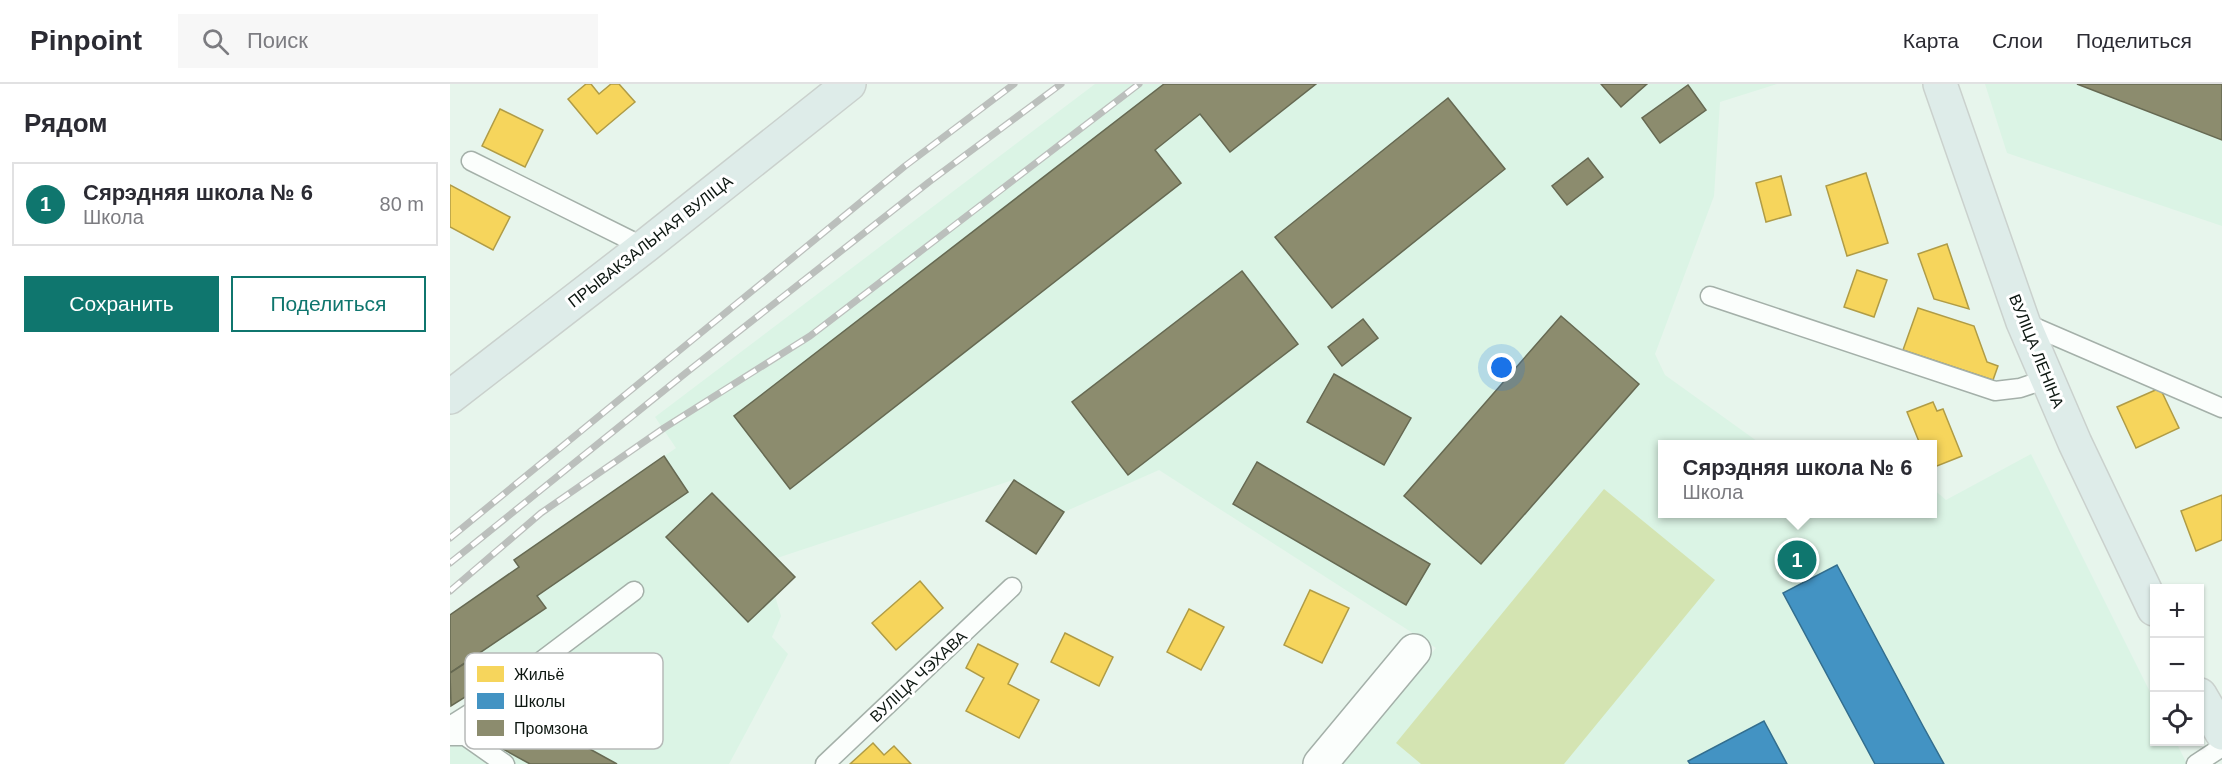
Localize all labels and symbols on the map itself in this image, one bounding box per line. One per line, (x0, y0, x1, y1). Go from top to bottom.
street label: ПРЫВАКЗАЛЬНАЯ ВУЛІЦА (565, 172, 736, 311)
street label: ВУЛІЦА ЛЕНІНА (2006, 292, 2067, 411)
your location (1487, 353, 1516, 382)
pin: 1 (1778, 538, 1816, 582)
street label: ВУЛІЦА ЧЭХАВА (867, 627, 970, 725)
legend (465, 653, 663, 749)
text: Жильё (514, 666, 564, 683)
text: Школы (514, 693, 565, 710)
text: Промзона (514, 720, 588, 737)

